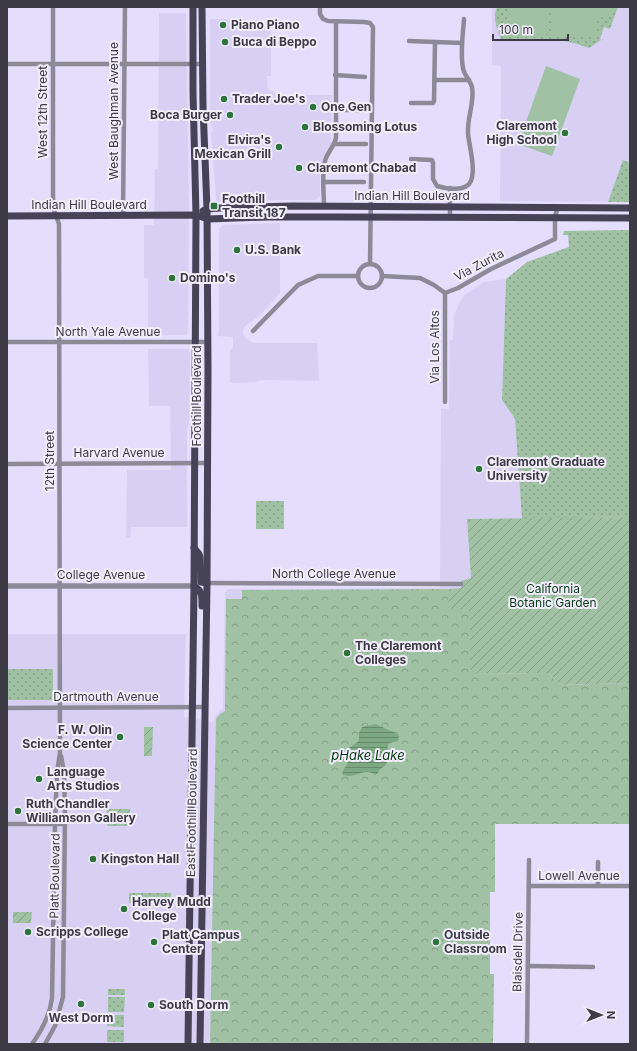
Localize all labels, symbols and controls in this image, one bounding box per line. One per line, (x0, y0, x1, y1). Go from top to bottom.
scale bar (493, 16, 568, 42)
place label: Piano Piano (231, 17, 300, 32)
marker: Piano Piano (218, 20, 228, 30)
text: 100 m (499, 22, 533, 37)
place label: Buca di Beppo (233, 34, 317, 49)
marker: Buca di Beppo (220, 37, 230, 47)
street label: West Baughman Avenue (106, 42, 121, 180)
street label: West 12th Street (35, 66, 50, 158)
place label: Trader Joe's (232, 91, 306, 106)
marker: Trader Joe's (219, 94, 229, 104)
place label: One Gen (321, 99, 371, 114)
marker: One Gen (308, 102, 318, 112)
place label: Boca Burger (150, 107, 222, 122)
marker: Boca Burger (225, 110, 235, 120)
place label: Claremont High School (487, 118, 558, 147)
place label: Blossoming Lotus (313, 119, 417, 134)
marker: Blossoming Lotus (300, 122, 310, 132)
marker: Claremont High School (560, 128, 570, 138)
place label: Elvira's Mexican Grill (195, 132, 271, 161)
marker: Elvira's Mexican Grill (274, 142, 284, 152)
place label: Claremont Chabad (307, 160, 416, 175)
marker: Claremont Chabad (294, 163, 304, 173)
street label: Indian Hill Boulevard (354, 188, 470, 203)
place label: Foothill Transit 187 (222, 191, 286, 220)
street label: Indian Hill Boulevard (31, 197, 147, 212)
marker: Foothill Transit 187 (209, 201, 219, 211)
place label: U.S. Bank (245, 242, 301, 257)
marker: U.S. Bank (232, 245, 242, 255)
street label: Via Zurita (451, 245, 506, 284)
place label: Domino's (180, 270, 236, 285)
marker: Domino's (167, 273, 177, 283)
street label: Via Los Altos (427, 310, 442, 384)
street label: North Yale Avenue (56, 324, 160, 339)
street label: Foothill Boulevard (189, 345, 204, 447)
street label: 12th Street (42, 431, 57, 491)
street label: Harvard Avenue (74, 445, 164, 460)
place label: Claremont Graduate University (487, 454, 605, 483)
marker: Claremont Graduate University (474, 464, 484, 474)
street label: North College Avenue (272, 566, 396, 581)
street label: College Avenue (57, 567, 145, 582)
park label: California Botanic Garden (509, 581, 597, 610)
place label: The Claremont Colleges (355, 638, 442, 667)
marker: The Claremont Colleges (342, 648, 352, 658)
street label: Dartmouth Avenue (53, 689, 159, 704)
place label: F. W. Olin Science Center (22, 722, 112, 751)
marker: F. W. Olin Science Center (115, 732, 125, 742)
water label: pHake Lake (330, 747, 405, 763)
street label: East Foothill Boulevard (183, 749, 200, 877)
place label: Language Arts Studios (47, 764, 120, 793)
marker: Language Arts Studios (34, 774, 44, 784)
place label: Ruth Chandler Williamson Gallery (26, 796, 136, 825)
marker: Ruth Chandler Williamson Gallery (13, 806, 23, 816)
street label: Platt Boulevard (46, 833, 63, 919)
place label: Kingston Hall (101, 851, 179, 866)
marker: Kingston Hall (88, 854, 98, 864)
street label: Lowell Avenue (538, 868, 620, 883)
place label: Harvey Mudd College (132, 894, 211, 923)
marker: Harvey Mudd College (119, 904, 129, 914)
street label: Blaisdell Drive (509, 912, 526, 992)
place label: Scripps College (36, 924, 128, 939)
marker: Scripps College (23, 927, 33, 937)
place label: Platt Campus Center (162, 927, 240, 956)
place label: Outside Classroom (444, 927, 507, 956)
marker: Platt Campus Center (149, 937, 159, 947)
marker: Outside Classroom (431, 937, 441, 947)
north arrow (581, 995, 621, 1035)
place label: South Dorm (159, 997, 228, 1012)
marker: West Dorm (76, 999, 86, 1009)
marker: South Dorm (146, 1000, 156, 1010)
place label: West Dorm (49, 1010, 113, 1025)
text: N (604, 1011, 618, 1019)

